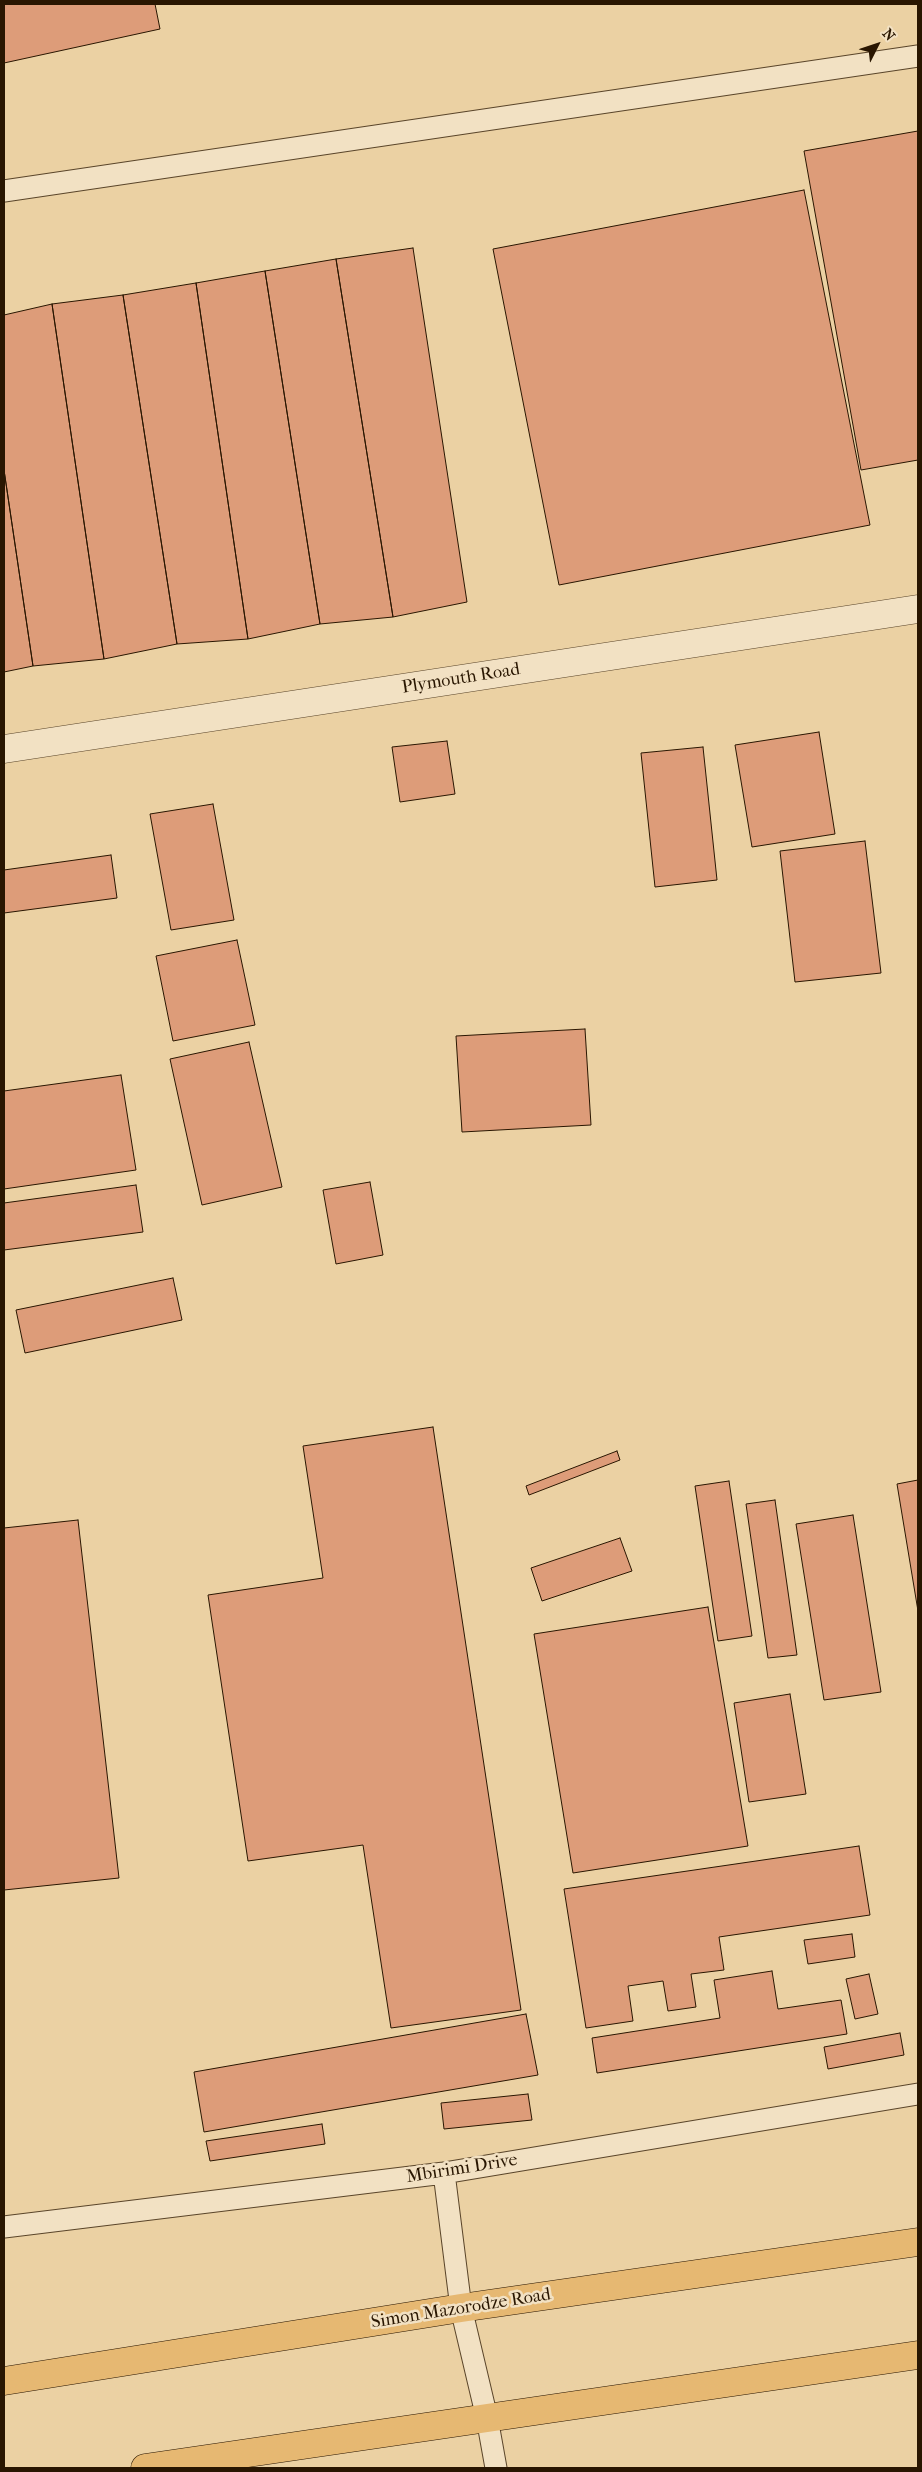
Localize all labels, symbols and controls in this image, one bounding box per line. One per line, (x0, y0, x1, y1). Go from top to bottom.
north arrow (852, 20, 902, 70)
text: N (879, 25, 899, 44)
street label: Plymouth Road (400, 659, 522, 699)
street label: Mbirimi Drive (405, 2150, 519, 2188)
street label: Simon Mazorodze Road (370, 2284, 552, 2334)

